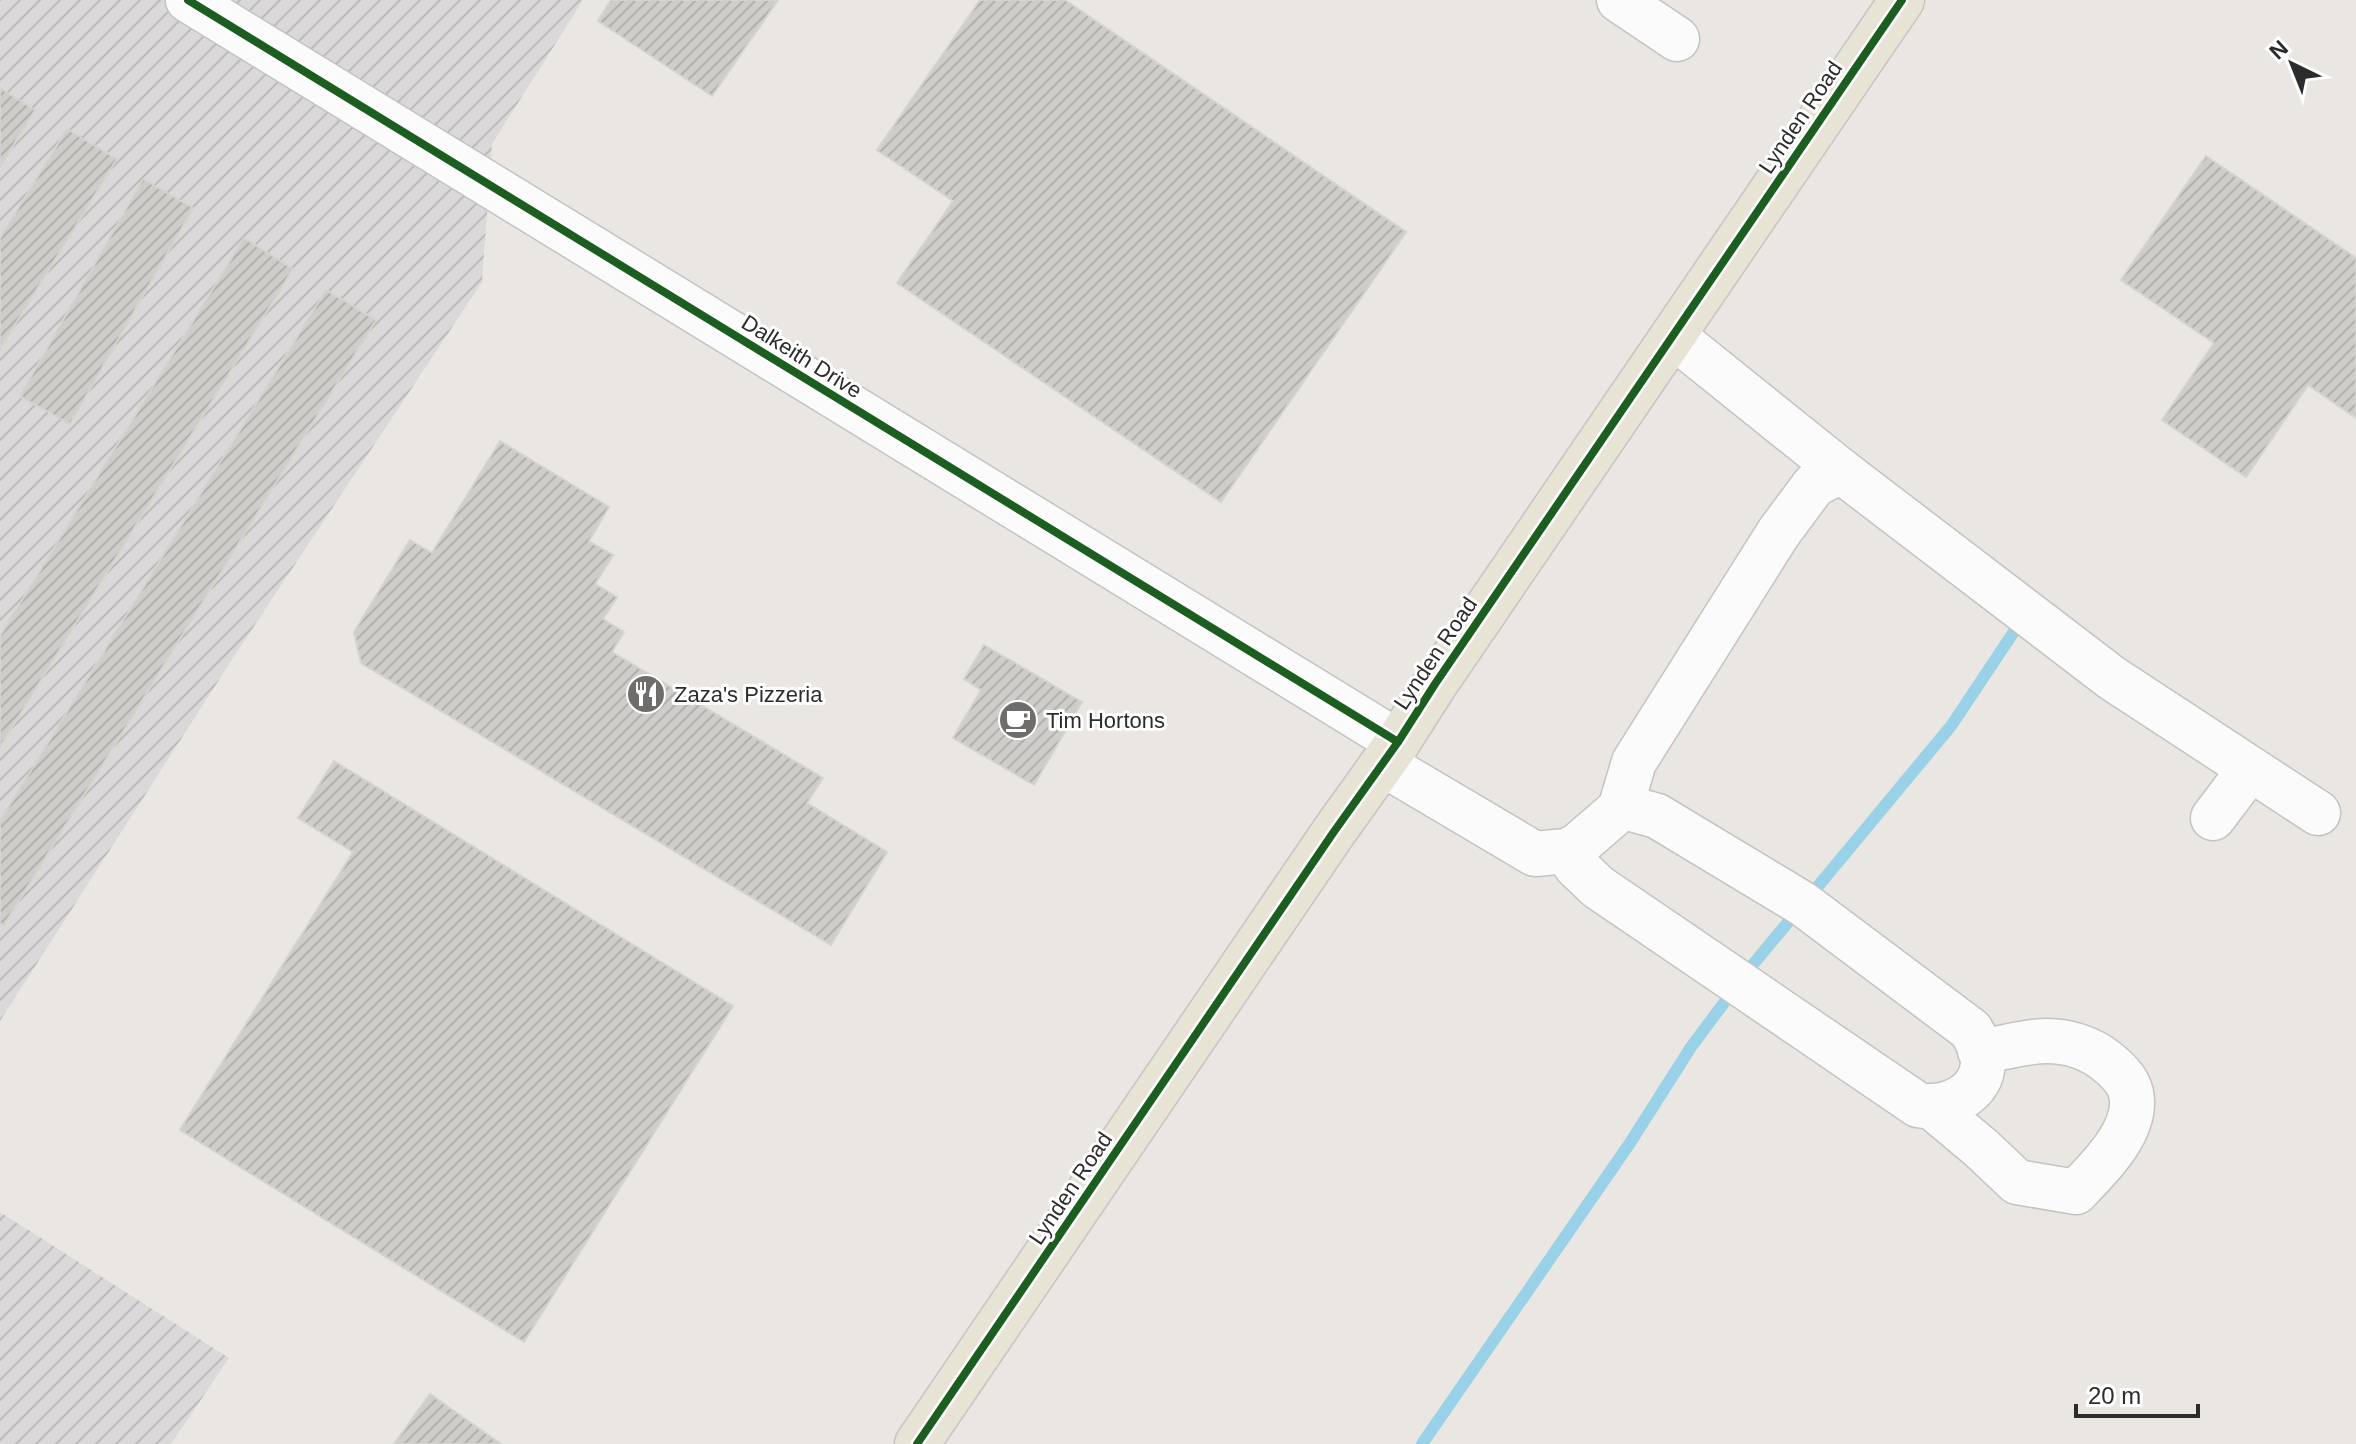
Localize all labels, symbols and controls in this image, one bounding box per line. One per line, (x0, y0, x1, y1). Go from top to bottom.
north arrow (2252, 24, 2332, 104)
text: N (2264, 35, 2293, 64)
street label: Lynden Road (1754, 56, 1847, 178)
street label: Dalkeith Drive (737, 310, 866, 403)
street label: Lynden Road (1389, 592, 1482, 714)
restaurant icon: Zaza's Pizzeria (625, 673, 667, 715)
place label: Zaza's Pizzeria (674, 682, 823, 707)
cafe icon: Tim Hortons (997, 699, 1039, 741)
place label: Tim Hortons (1046, 708, 1165, 733)
street label: Lynden Road (1024, 1127, 1117, 1249)
scale bar (2076, 1368, 2198, 1418)
text: 20 m (2088, 1382, 2141, 1409)

